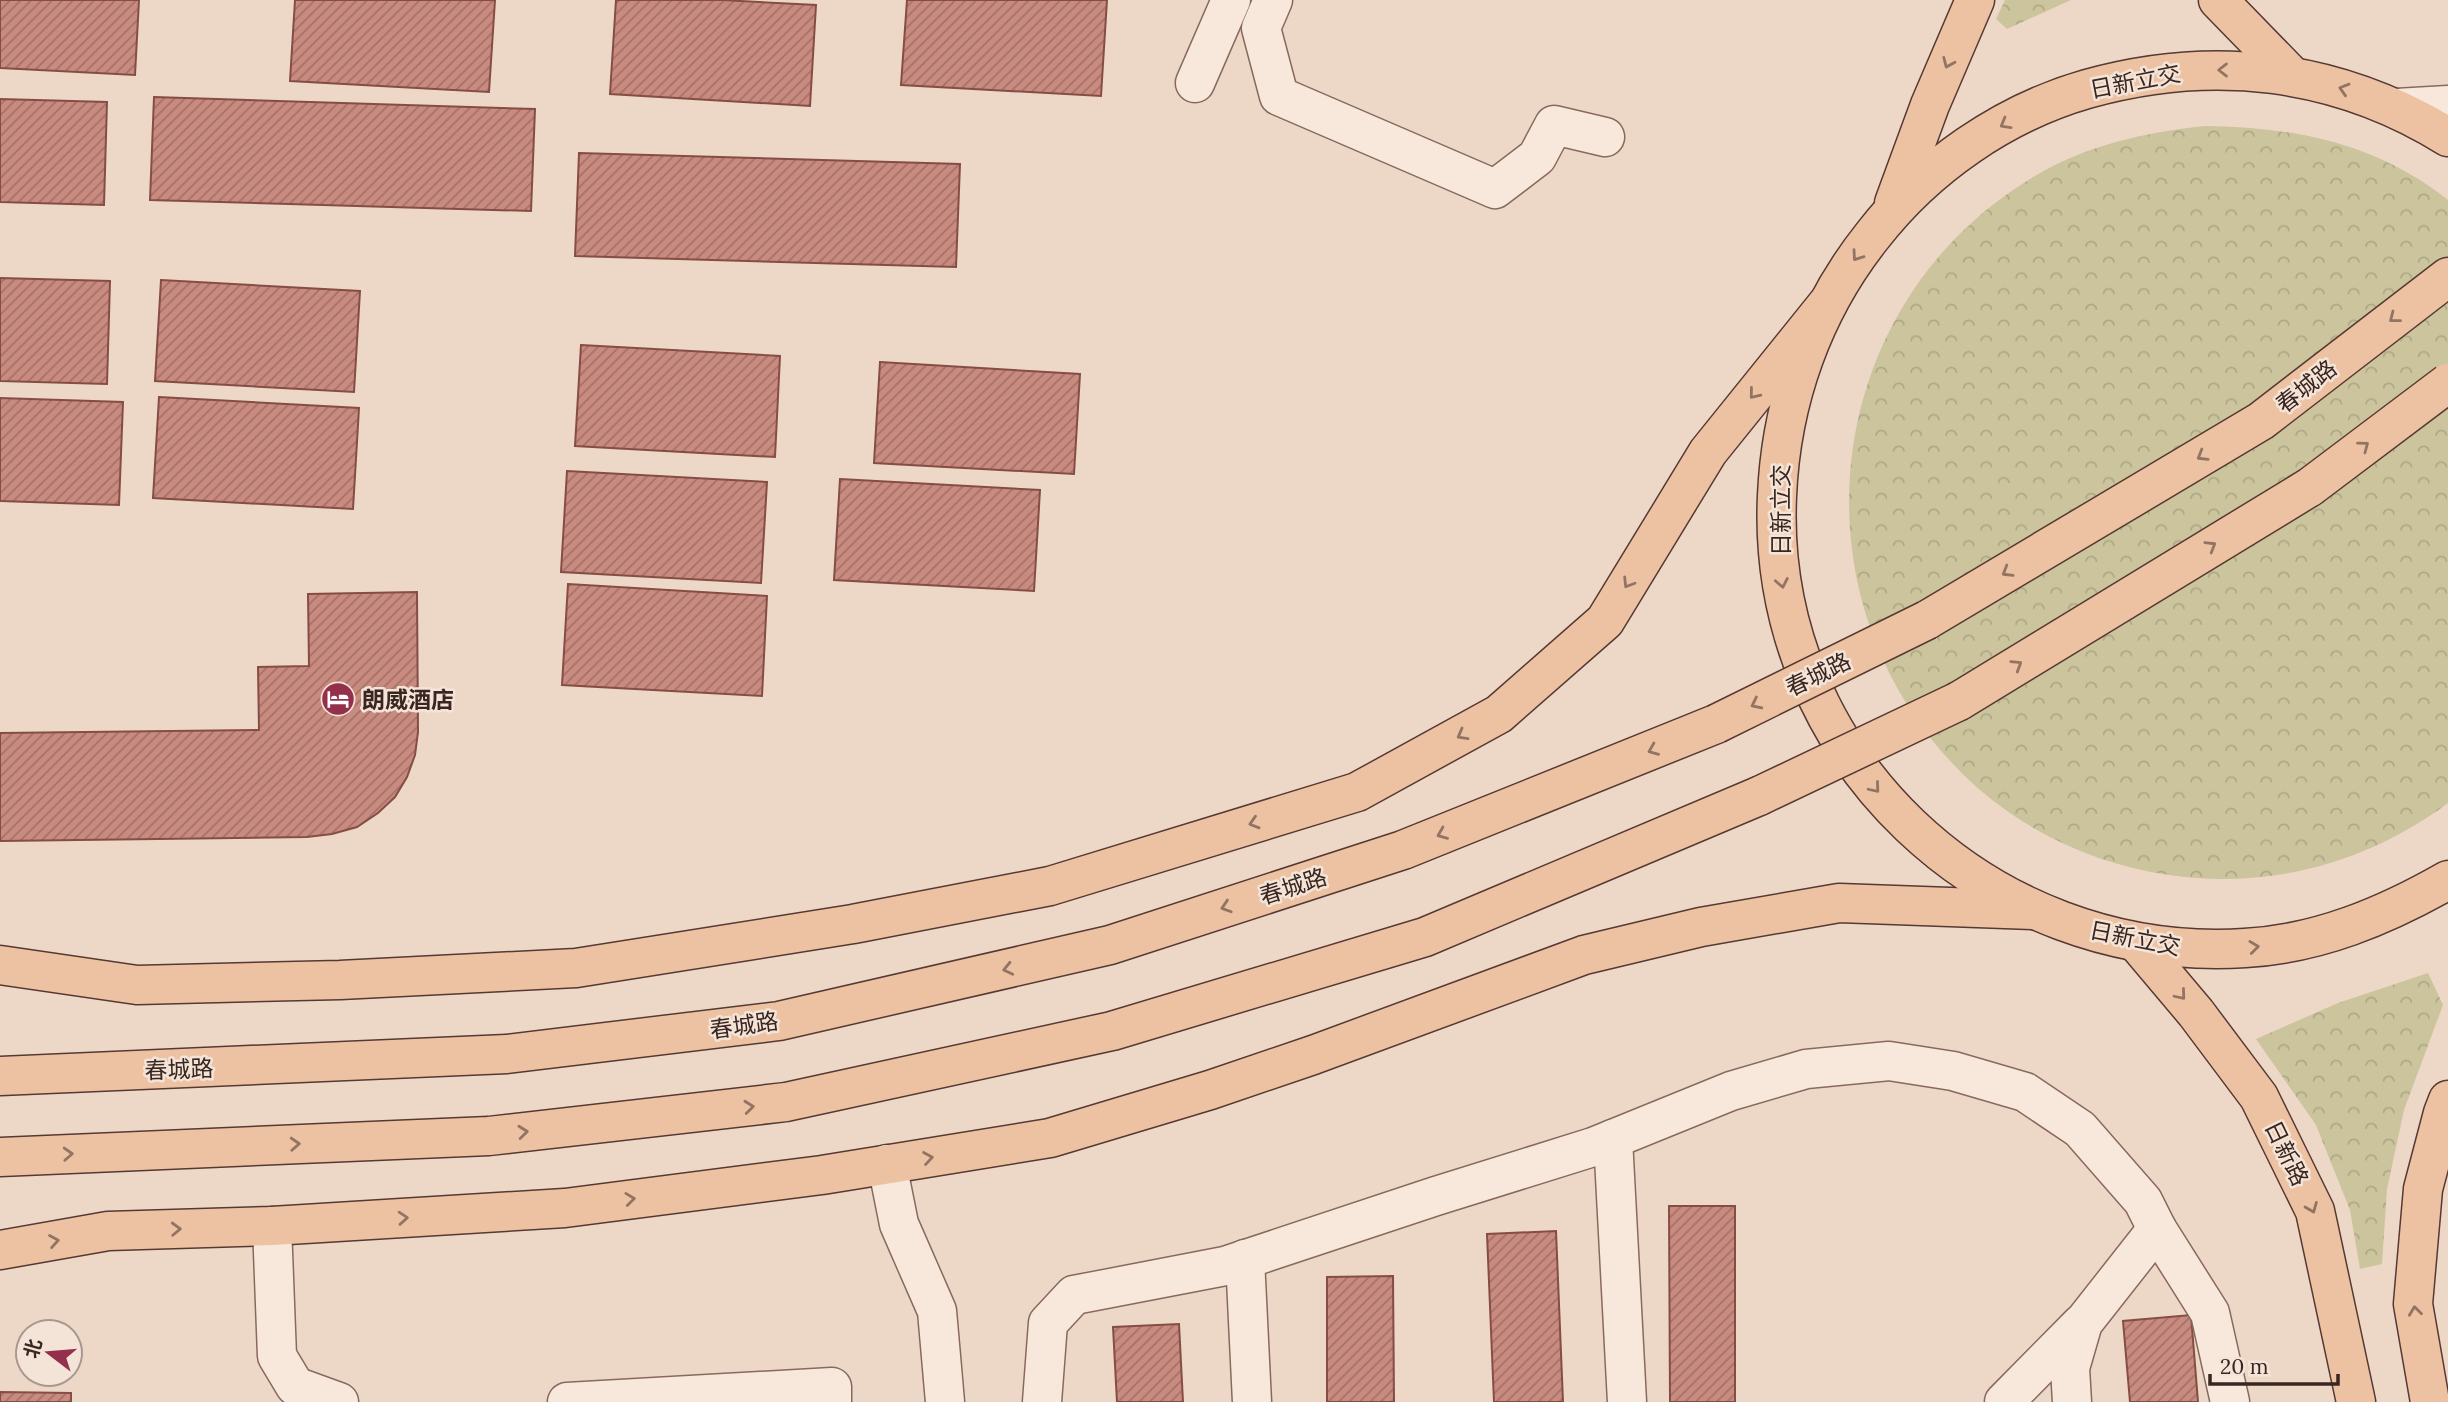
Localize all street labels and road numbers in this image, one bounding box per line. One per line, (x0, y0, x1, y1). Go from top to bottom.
street label: 日新立交 (2087, 58, 2183, 104)
street label: 春城路 (2270, 353, 2342, 419)
street label: 日新立交 (1766, 464, 1795, 556)
street label: 春城路 (1781, 646, 1855, 702)
street label: 春城路 (1256, 862, 1330, 910)
street label: 日新立交 (2087, 915, 2183, 961)
street label: 春城路 (708, 1006, 780, 1044)
street label: 春城路 (144, 1053, 214, 1085)
street label: 日新路 (2259, 1116, 2315, 1190)

